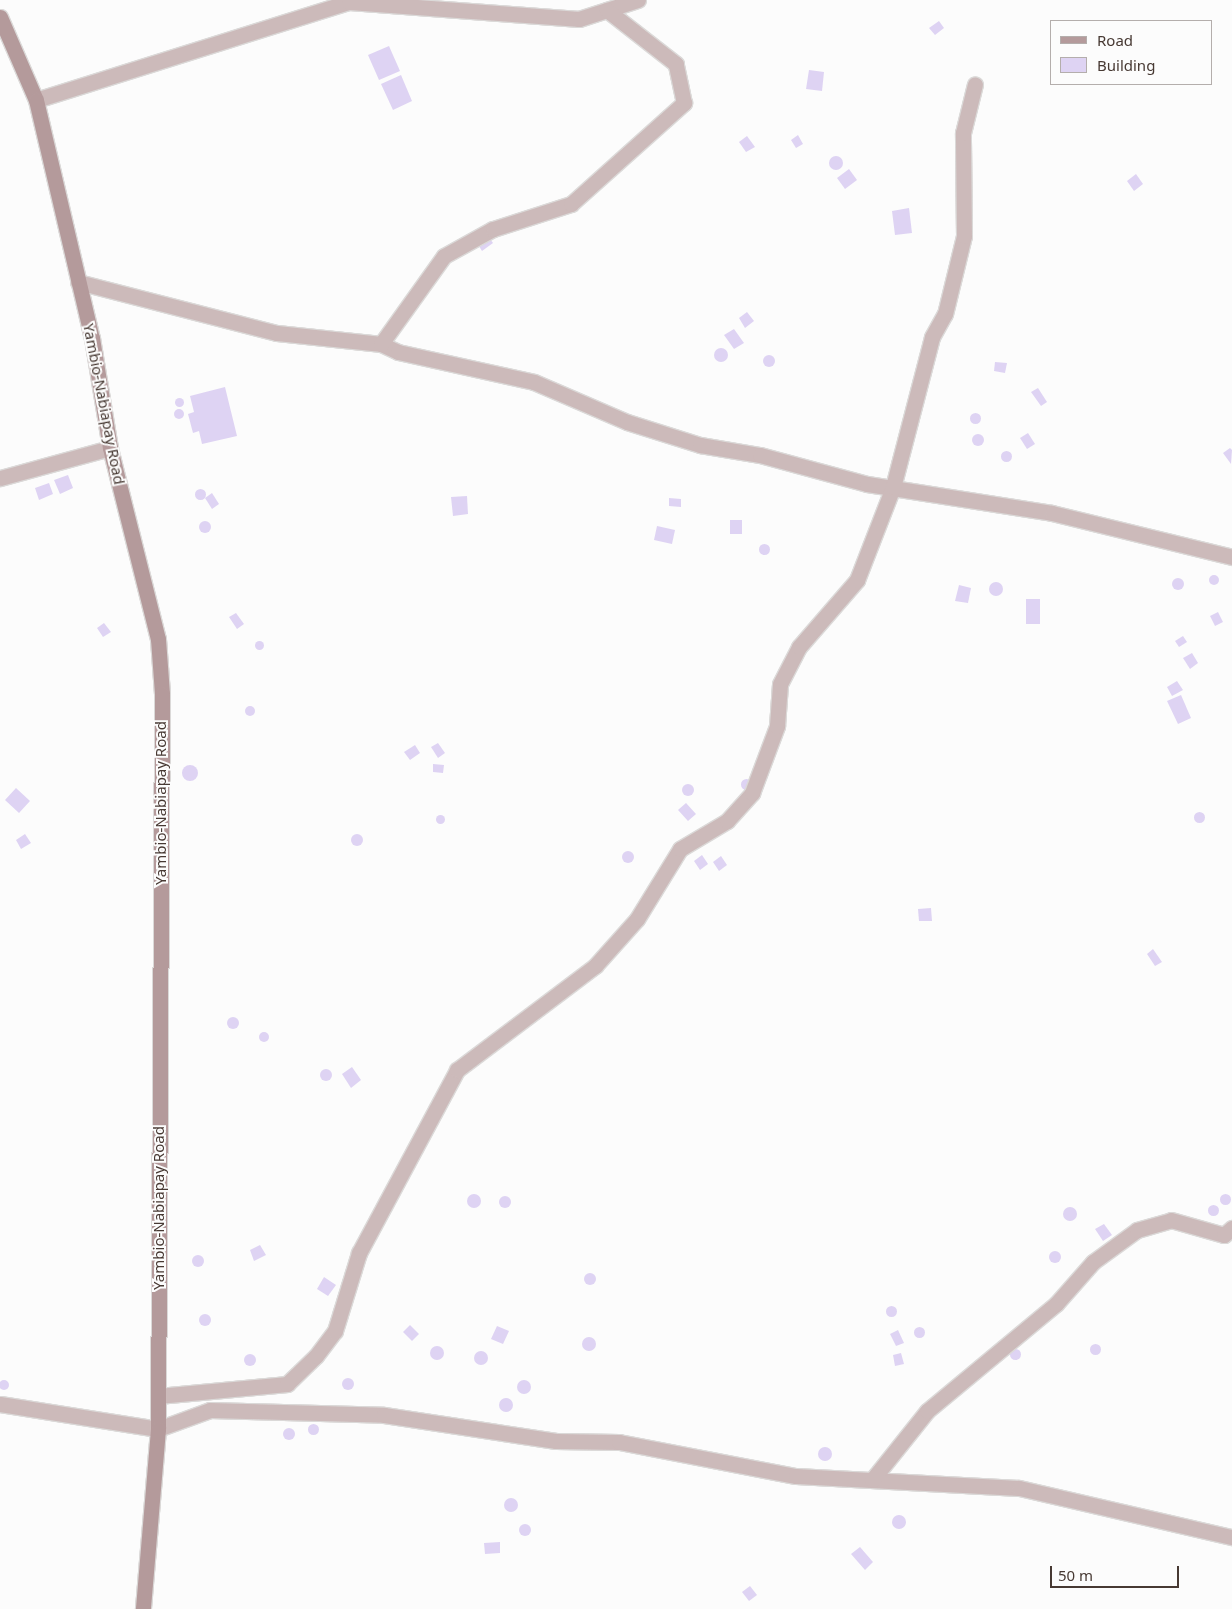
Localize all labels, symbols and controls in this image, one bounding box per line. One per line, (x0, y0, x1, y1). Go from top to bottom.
legend (1050, 20, 1212, 85)
text: Road (1097, 30, 1133, 50)
text: Building (1097, 55, 1155, 75)
street label: Yambio-Nabiapay Road (80, 322, 128, 486)
street label: Yambio-Nabiapay Road (152, 721, 170, 885)
street label: Yambio-Nabiapay Road (150, 1126, 168, 1290)
scale bar (1052, 1556, 1181, 1588)
text: 50 m (1058, 1565, 1093, 1585)

